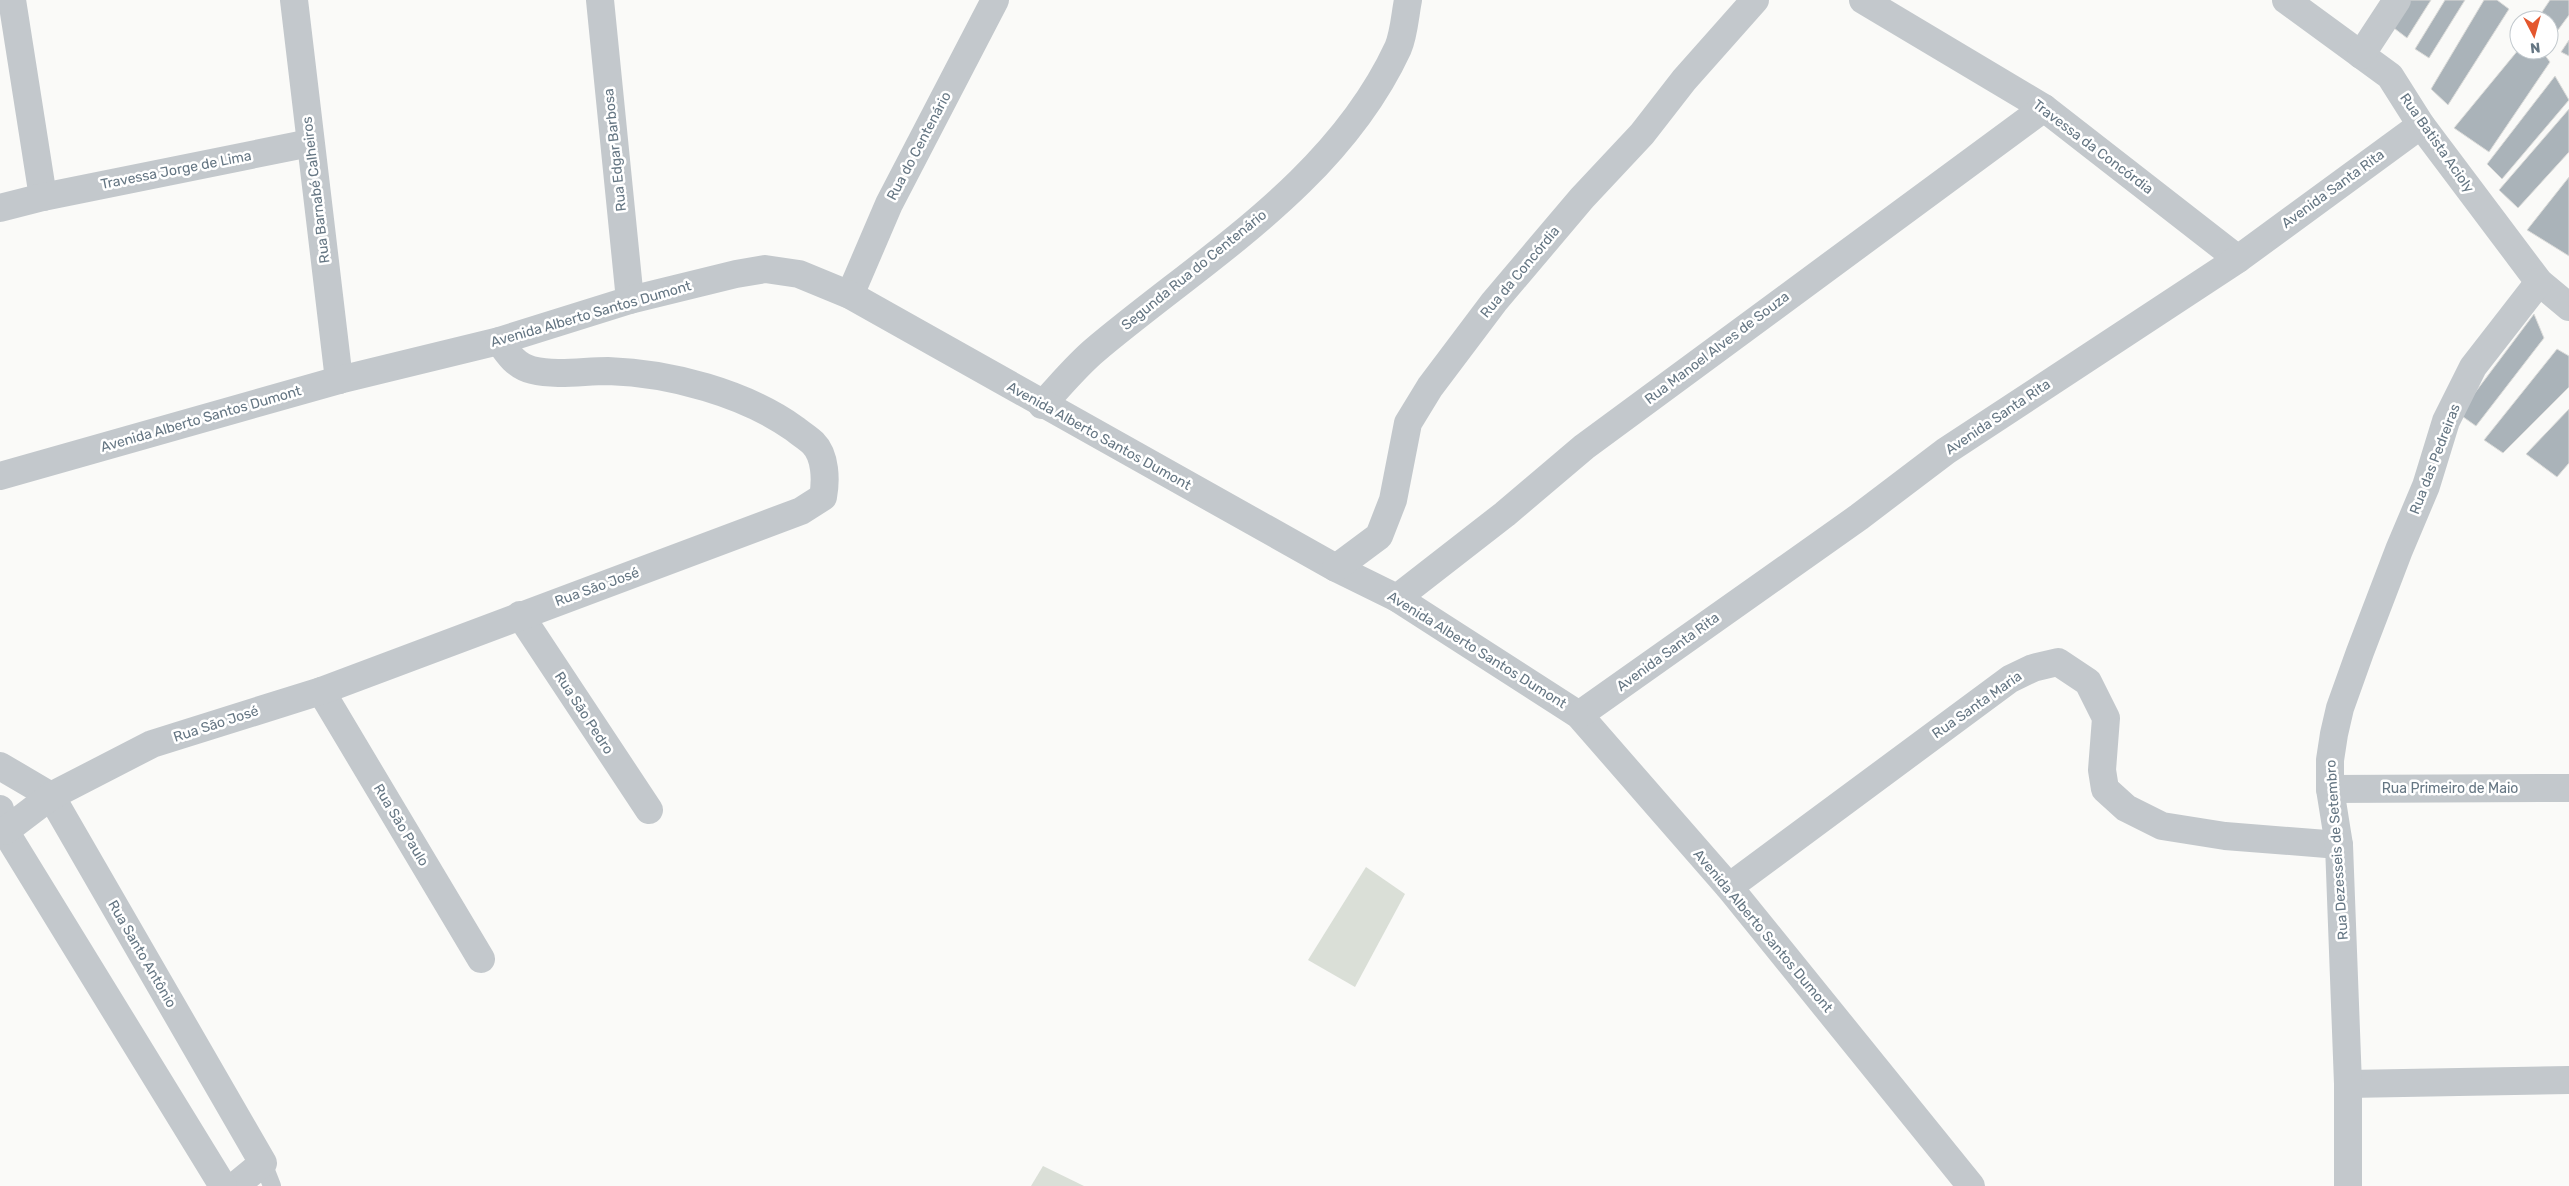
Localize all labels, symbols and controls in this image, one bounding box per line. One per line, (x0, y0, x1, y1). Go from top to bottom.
north arrow (2509, 10, 2559, 60)
text: N (2529, 38, 2541, 56)
street label: Rua Edgar Barbosa (600, 88, 630, 212)
street label: Rua do Centenário (883, 89, 955, 203)
street label: Rua Batista Acioly (2396, 90, 2478, 196)
street label: Travessa da Concórdia (2029, 96, 2157, 198)
street label: Rua Barnabé Calheiros (299, 116, 333, 264)
street label: Avenida Santa Rita (2278, 146, 2388, 232)
street label: Travessa Jorge de Lima (99, 147, 253, 193)
street label: Segunda Rua do Centenário (1118, 206, 1270, 334)
street label: Rua da Concórdia (1477, 223, 1563, 321)
street label: Avenida Alberto Santos Dumont (489, 277, 694, 351)
street label: Rua Manoel Alves de Souza (1641, 288, 1793, 408)
street label: Avenida Santa Rita (1942, 376, 2054, 458)
street label: Avenida Alberto Santos Dumont (1004, 378, 1194, 494)
street label: Avenida Alberto Santos Dumont (99, 382, 304, 456)
street label: Rua das Pedreiras (2406, 401, 2464, 517)
street label: Rua São José (552, 564, 642, 610)
street label: Avenida Alberto Santos Dumont (1384, 588, 1570, 713)
street label: Avenida Santa Rita (1613, 609, 1723, 695)
street label: Rua Santa Maria (1929, 668, 2025, 742)
street label: Rua São Pedro (551, 669, 617, 757)
street label: Rua São José (171, 702, 261, 746)
street label: Rua Dezesseis de Setembro (2322, 759, 2352, 941)
street label: Rua Primeiro de Maio (2382, 780, 2518, 797)
street label: Rua São Paulo (370, 781, 432, 869)
street label: Avenida Alberto Santos Dumont (1690, 846, 1837, 1016)
street label: Rua Santo Antônio (104, 897, 180, 1011)

